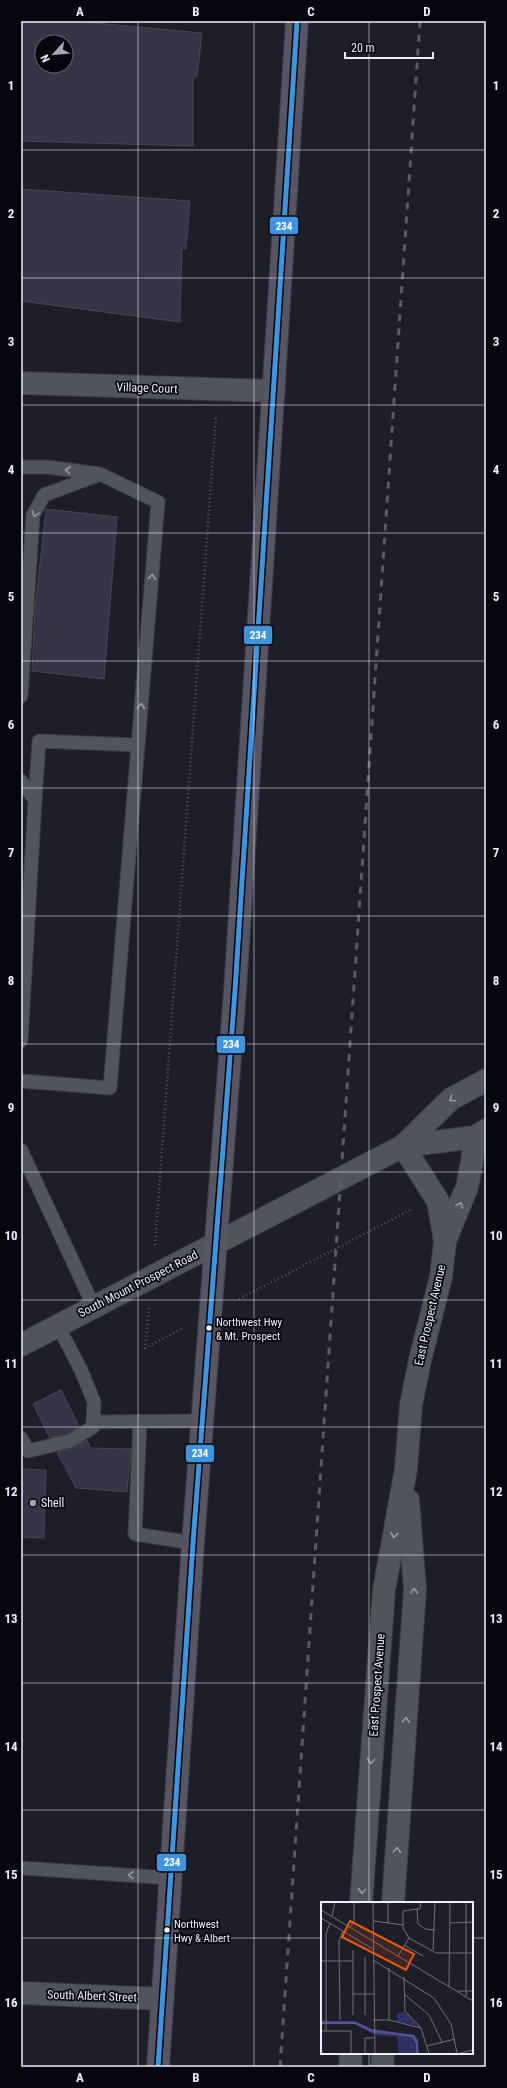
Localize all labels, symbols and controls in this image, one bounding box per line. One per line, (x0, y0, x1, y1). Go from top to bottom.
text: A (76, 4, 84, 19)
text: B (192, 4, 200, 19)
text: C (307, 4, 315, 19)
text: D (423, 4, 431, 19)
north arrow (34, 34, 74, 74)
scale bar (345, 34, 433, 60)
text: 20 m (351, 41, 375, 55)
text: N (38, 52, 53, 64)
text: 1 (8, 78, 14, 93)
text: 1 (493, 78, 499, 93)
text: 2 (8, 206, 15, 221)
text: 2 (493, 206, 500, 221)
line badge: 234 (269, 216, 299, 235)
text: 234 (276, 220, 293, 233)
text: 3 (8, 334, 14, 349)
text: 3 (493, 334, 499, 349)
street label: Village Court (116, 380, 178, 396)
text: 4 (8, 462, 15, 477)
text: 4 (493, 462, 500, 477)
one-way arrow (65, 466, 71, 475)
one-way arrow (31, 511, 40, 518)
one-way arrow (148, 574, 157, 580)
text: 5 (8, 589, 15, 604)
text: 5 (493, 589, 500, 604)
line badge: 234 (243, 625, 273, 645)
text: 234 (250, 629, 267, 642)
one-way arrow (137, 703, 146, 709)
text: 6 (8, 717, 15, 732)
text: 6 (493, 717, 500, 732)
text: 7 (8, 845, 15, 860)
text: 7 (493, 845, 500, 860)
text: 8 (8, 973, 14, 988)
text: 8 (493, 973, 499, 988)
line badge: 234 (216, 1035, 246, 1054)
text: 234 (223, 1038, 240, 1051)
one-way arrow (449, 1094, 456, 1102)
text: 9 (8, 1100, 14, 1115)
text: 9 (493, 1100, 499, 1115)
one-way arrow (455, 1202, 463, 1210)
text: 10 (4, 1228, 18, 1243)
text: 10 (489, 1228, 503, 1243)
street label: South Mount Prospect Road (76, 1248, 200, 1320)
street label: East Prospect Avenue (412, 1263, 449, 1367)
place label: Northwest Hwy & Mt. Prospect (216, 1316, 283, 1343)
marker: Northwest Hwy & Mt. Prospect (204, 1323, 214, 1333)
text: 11 (4, 1356, 18, 1371)
text: 11 (489, 1356, 503, 1371)
line badge: 234 (185, 1444, 215, 1463)
text: 234 (192, 1447, 209, 1460)
text: 12 (4, 1484, 18, 1499)
text: 12 (489, 1484, 503, 1499)
place label: Shell (41, 1496, 64, 1510)
marker: Shell (28, 1498, 38, 1508)
one-way arrow (390, 1532, 398, 1538)
one-way arrow (410, 1588, 418, 1594)
text: 13 (4, 1611, 18, 1626)
text: 13 (489, 1611, 503, 1626)
street label: East Prospect Avenue (366, 1633, 388, 1737)
one-way arrow (401, 1717, 410, 1723)
text: 14 (4, 1739, 18, 1754)
text: 14 (489, 1739, 503, 1754)
one-way arrow (367, 1758, 376, 1764)
one-way arrow (392, 1847, 401, 1853)
line badge: 234 (156, 1853, 187, 1872)
text: 234 (164, 1856, 181, 1869)
text: 15 (4, 1867, 18, 1882)
text: 15 (489, 1867, 503, 1882)
one-way arrow (128, 1870, 134, 1879)
one-way arrow (358, 1888, 367, 1894)
inset map (321, 1902, 473, 2054)
place label: Northwest Hwy & Albert (174, 1918, 230, 1945)
marker: Northwest Hwy & Albert (162, 1925, 172, 1935)
street label: South Albert Street (47, 1987, 138, 2005)
text: 16 (4, 1995, 18, 2010)
text: 16 (489, 1995, 503, 2010)
text: A (76, 2070, 84, 2085)
text: B (192, 2070, 200, 2085)
text: C (307, 2070, 315, 2085)
text: D (423, 2070, 431, 2085)

